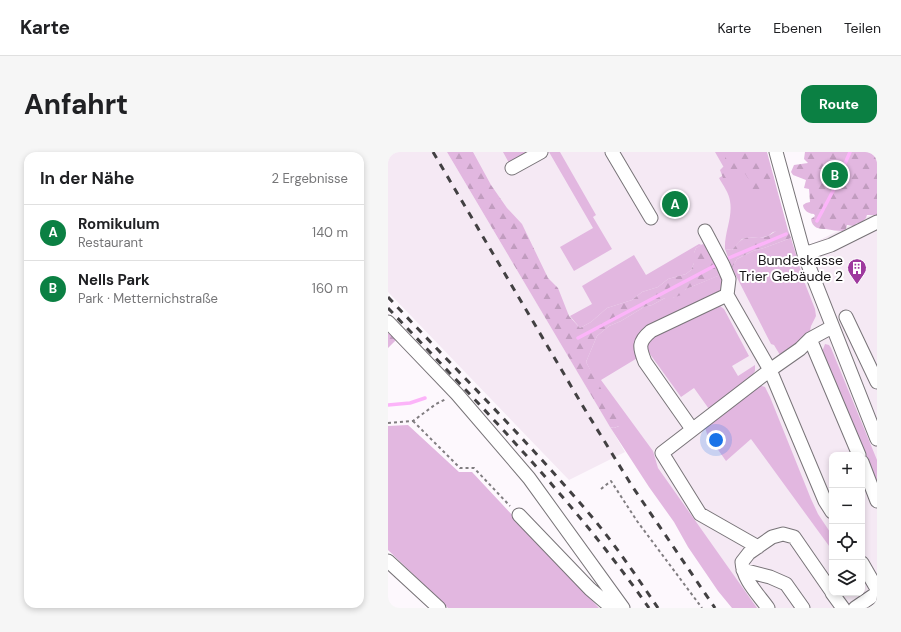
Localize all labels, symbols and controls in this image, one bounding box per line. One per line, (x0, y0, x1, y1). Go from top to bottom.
text: Karte (20, 15, 70, 40)
text: Karte (717, 19, 751, 37)
text: Ebenen (773, 19, 822, 37)
text: Teilen (844, 19, 881, 37)
button: Route (801, 85, 877, 123)
text: Anfahrt (24, 86, 128, 123)
pin: B (822, 160, 848, 190)
text: In der Nähe (40, 167, 135, 189)
text: 2 Ergebnisse (272, 170, 348, 187)
pin: A (662, 189, 688, 219)
text: Romikulum (78, 214, 160, 234)
text: A (48, 224, 58, 241)
text: 140 m (312, 224, 348, 241)
text: Restaurant (78, 234, 143, 251)
place label: Bundeskasse Trier Gebäude 2 (739, 251, 843, 285)
building icon: Bundeskasse Trier Gebäude 2 (846, 257, 868, 285)
text: Nells Park (78, 270, 150, 290)
text: B (49, 280, 57, 297)
text: 160 m (312, 280, 348, 297)
text: Park · Metternichstraße (78, 290, 218, 307)
your location (706, 430, 726, 450)
map controls (829, 452, 865, 596)
button: + (829, 452, 865, 488)
button: − (829, 488, 865, 524)
button: locate (829, 524, 865, 560)
button: layers (829, 560, 865, 596)

